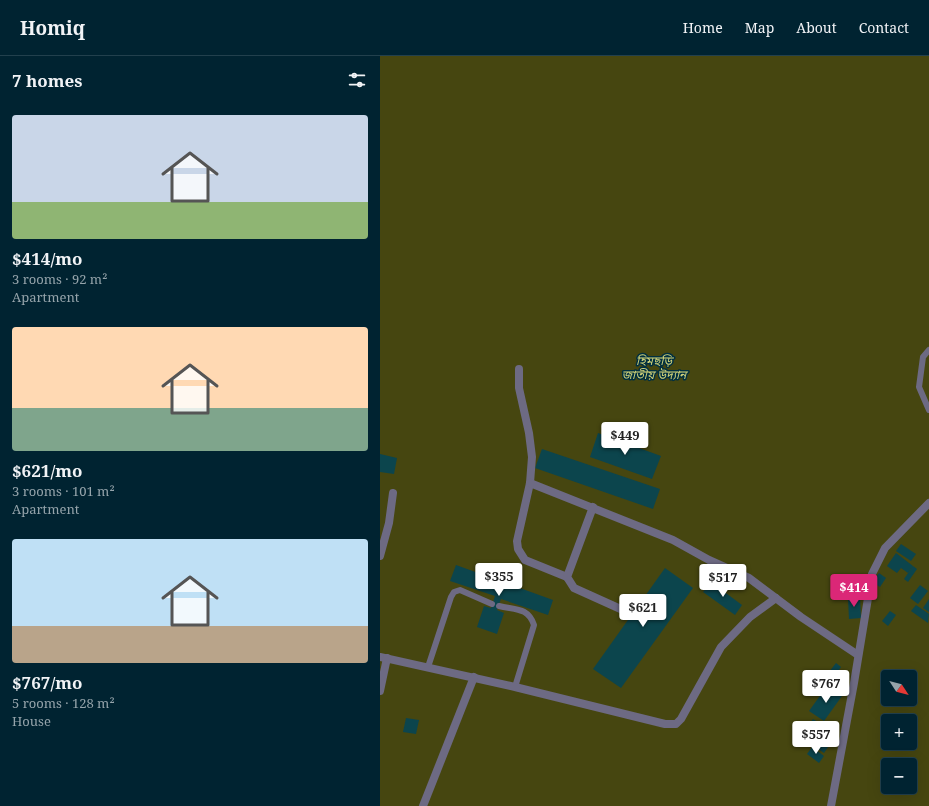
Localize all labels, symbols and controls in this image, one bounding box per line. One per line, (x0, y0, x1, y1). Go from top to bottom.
text: Homiq (20, 15, 85, 41)
text: Home (683, 18, 723, 37)
text: Map (745, 18, 774, 37)
text: About (796, 18, 837, 37)
text: Contact (859, 18, 909, 37)
text: 7 homes (12, 69, 82, 92)
icon: filters (346, 69, 368, 91)
icon: home (154, 141, 226, 213)
text: $414/mo (12, 247, 83, 270)
text: 3 rooms · 92 m² (12, 270, 107, 288)
text: Apartment (12, 288, 79, 306)
park label: হিমছড়ি জাতীয় উদ্যান (622, 352, 689, 383)
icon: home (154, 353, 226, 425)
pin: $449 (601, 422, 649, 456)
text: $449 (610, 426, 640, 444)
text: $621/mo (12, 459, 83, 482)
text: 3 rooms · 101 m² (12, 482, 115, 500)
text: Apartment (12, 500, 79, 518)
pin: $355 (475, 563, 523, 597)
pin: $517 (699, 564, 747, 598)
icon: home (154, 565, 226, 637)
text: $355 (484, 567, 514, 585)
text: $517 (708, 568, 738, 586)
pin: $414 (830, 574, 878, 608)
text: $414 (839, 578, 869, 596)
pin: $621 (619, 594, 667, 628)
text: $621 (628, 598, 658, 616)
pin: $767 (802, 670, 850, 704)
north arrow (881, 670, 917, 706)
map controls (881, 670, 917, 794)
text: $767/mo (12, 671, 83, 694)
text: $767 (811, 674, 841, 692)
text: 5 rooms · 128 m² (12, 694, 115, 712)
text: House (12, 712, 51, 730)
button: + (881, 714, 917, 750)
pin: $557 (792, 721, 840, 755)
text: $557 (801, 725, 831, 743)
button: − (881, 758, 917, 794)

